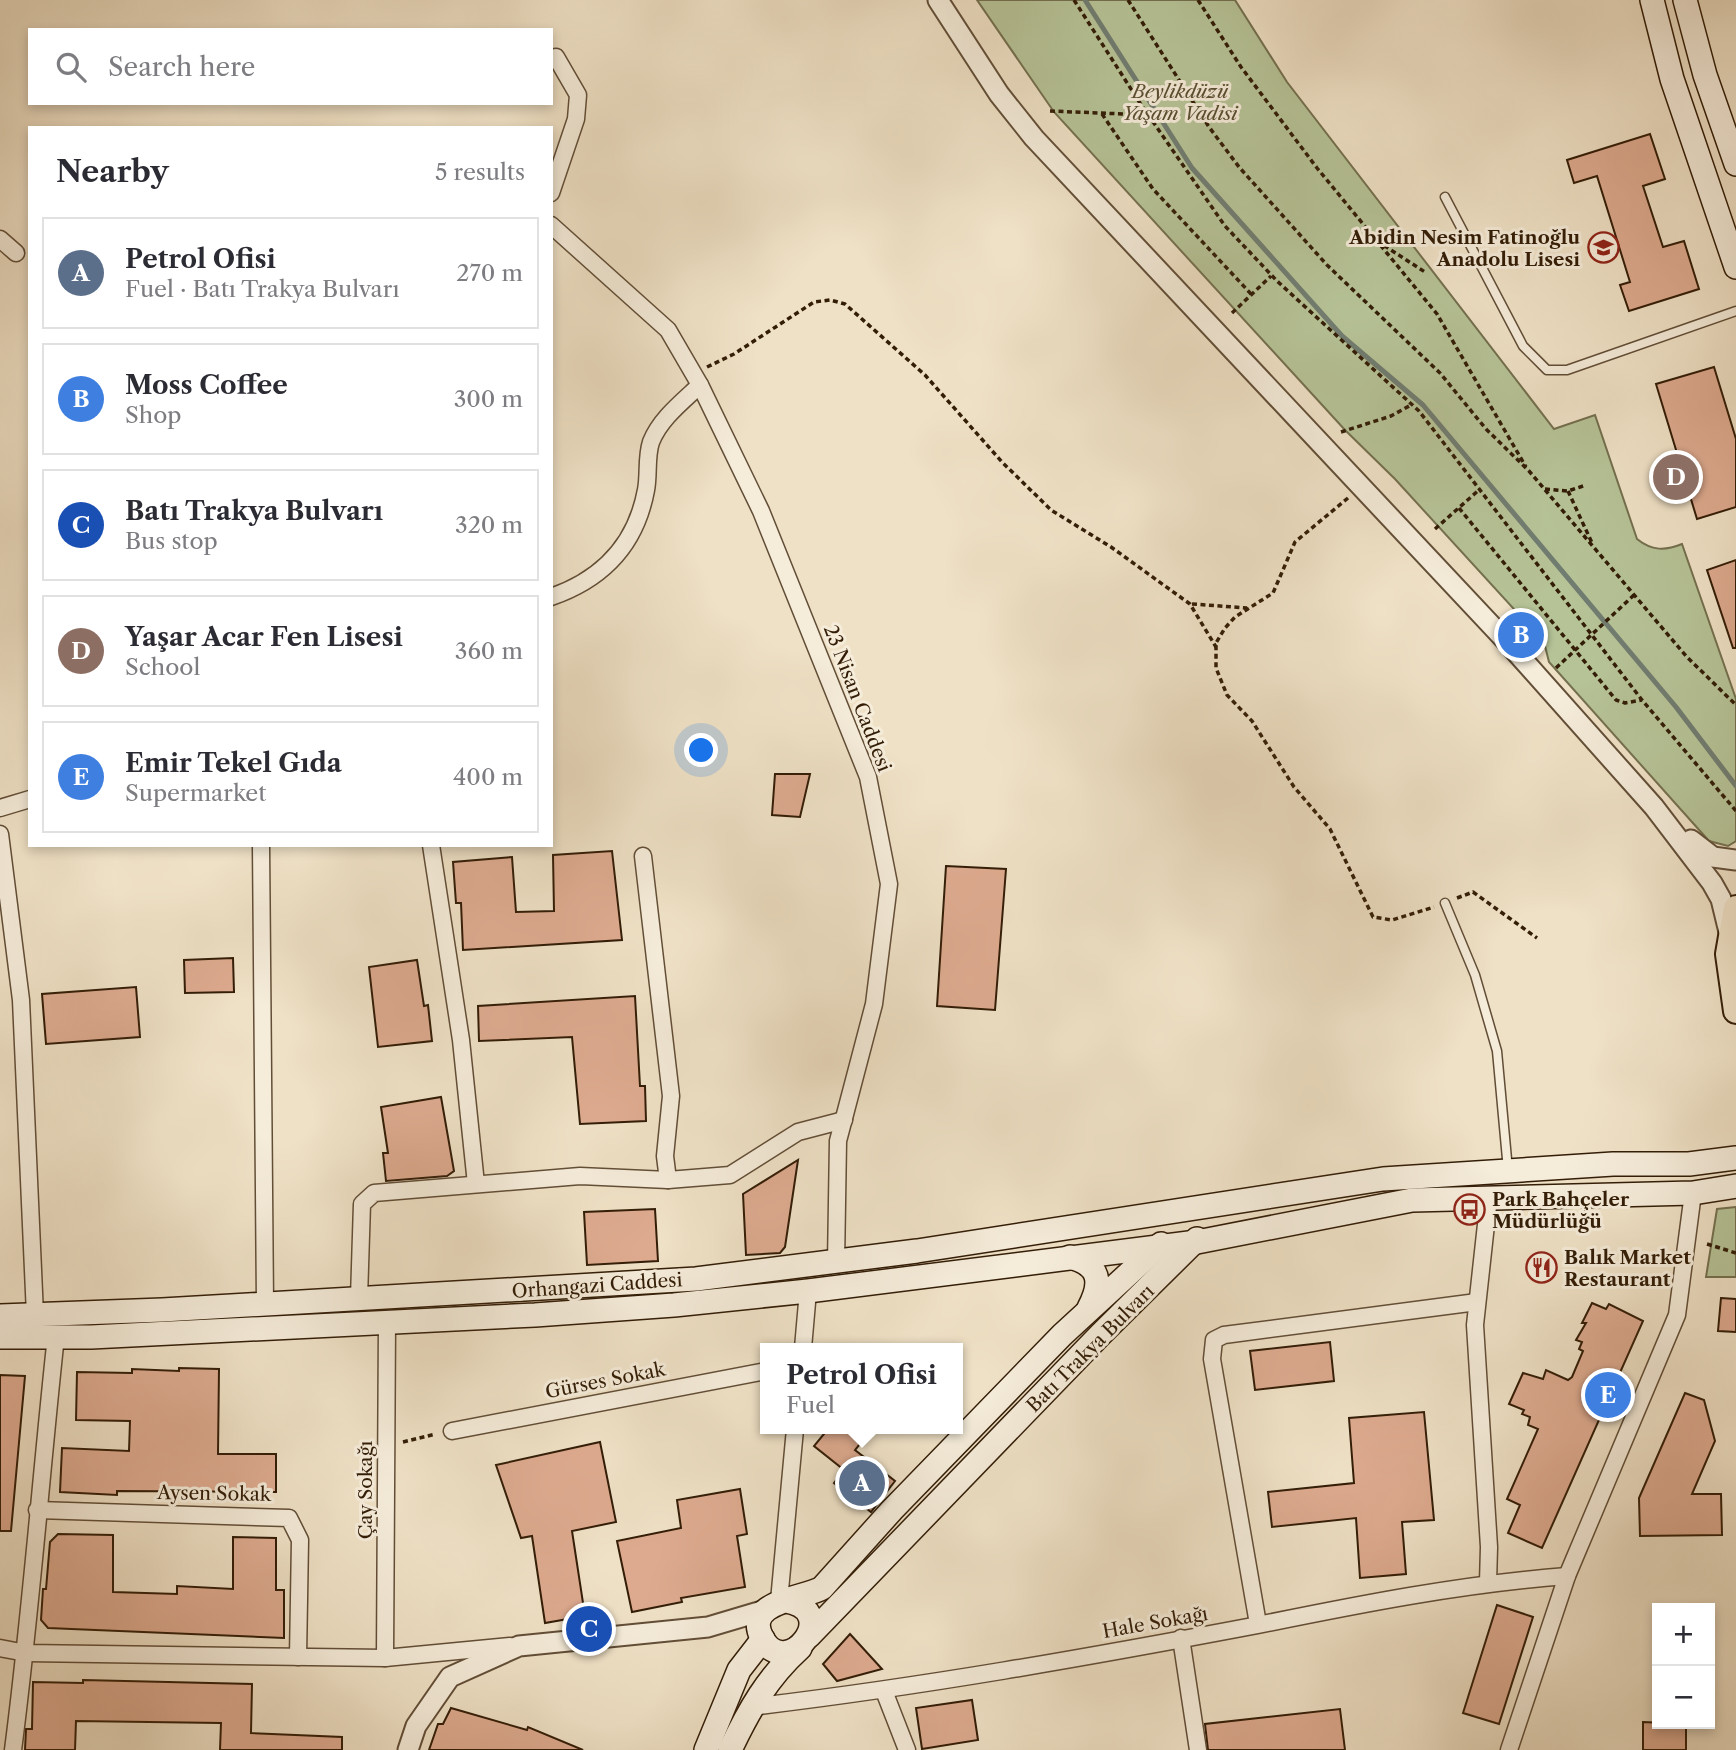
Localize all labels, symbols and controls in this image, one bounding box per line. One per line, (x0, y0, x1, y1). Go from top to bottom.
search box (28, 28, 553, 105)
icon: search (52, 48, 90, 86)
text: Search here (108, 51, 255, 83)
park label: Beylikdüzü Yaşam Vadisi (1122, 80, 1239, 125)
text: Nearby (56, 153, 169, 190)
text: 5 results (435, 158, 525, 186)
place label: Abidin Nesim Fatinoğlu Anadolu Lisesi (1348, 226, 1580, 271)
school or university icon: Abidin Nesim Fatinoğlu Anadolu Lisesi (1586, 231, 1620, 265)
text: Petrol Ofisi (125, 243, 276, 275)
text: A (72, 259, 90, 287)
text: 270 m (456, 259, 523, 287)
text: Fuel · Batı Trakya Bulvarı (125, 275, 399, 303)
text: Moss Coffee (125, 369, 288, 401)
text: B (72, 385, 90, 413)
text: 300 m (454, 385, 523, 413)
text: Shop (125, 401, 181, 429)
pin: D (1653, 451, 1699, 503)
text: Batı Trakya Bulvarı (125, 495, 383, 527)
text: C (72, 511, 90, 539)
text: 320 m (455, 511, 523, 539)
text: Bus stop (125, 527, 218, 555)
pin: B (1498, 609, 1544, 661)
text: Yaşar Acar Fen Lisesi (125, 621, 403, 653)
street label: 23 Nisan Caddesi (819, 621, 896, 775)
text: D (71, 637, 91, 665)
text: 360 m (455, 637, 523, 665)
text: School (125, 653, 200, 681)
your location (684, 733, 718, 767)
text: Emir Tekel Gıda (125, 747, 342, 779)
text: E (73, 763, 89, 791)
text: 400 m (453, 763, 523, 791)
text: Supermarket (125, 779, 266, 807)
place label: Park Bahçeler Müdürlüğü (1492, 1188, 1630, 1233)
bus stop icon: Park Bahçeler Müdürlüğü (1452, 1193, 1486, 1227)
place label: Balık Market Restaurant (1564, 1246, 1691, 1291)
restaurant icon: Balık Market Restaurant (1524, 1251, 1558, 1285)
street label: Orhangazi Caddesi (511, 1268, 683, 1303)
street label: Batı Trakya Bulvarı (1022, 1280, 1159, 1417)
popup (760, 1343, 963, 1434)
street label: Gürses Sokak (543, 1357, 668, 1403)
text: Petrol Ofisi (786, 1359, 937, 1391)
pin: E (1585, 1369, 1631, 1421)
text: Fuel (786, 1391, 835, 1419)
street label: Çay Sokağı (354, 1441, 377, 1539)
pin: A (839, 1457, 885, 1509)
street label: Aysen Sokak (156, 1481, 272, 1506)
street label: Hale Sokağı (1101, 1602, 1210, 1643)
pin: C (566, 1603, 612, 1655)
map controls (1652, 1603, 1715, 1729)
button: + (1652, 1603, 1715, 1666)
button: − (1652, 1666, 1715, 1729)

